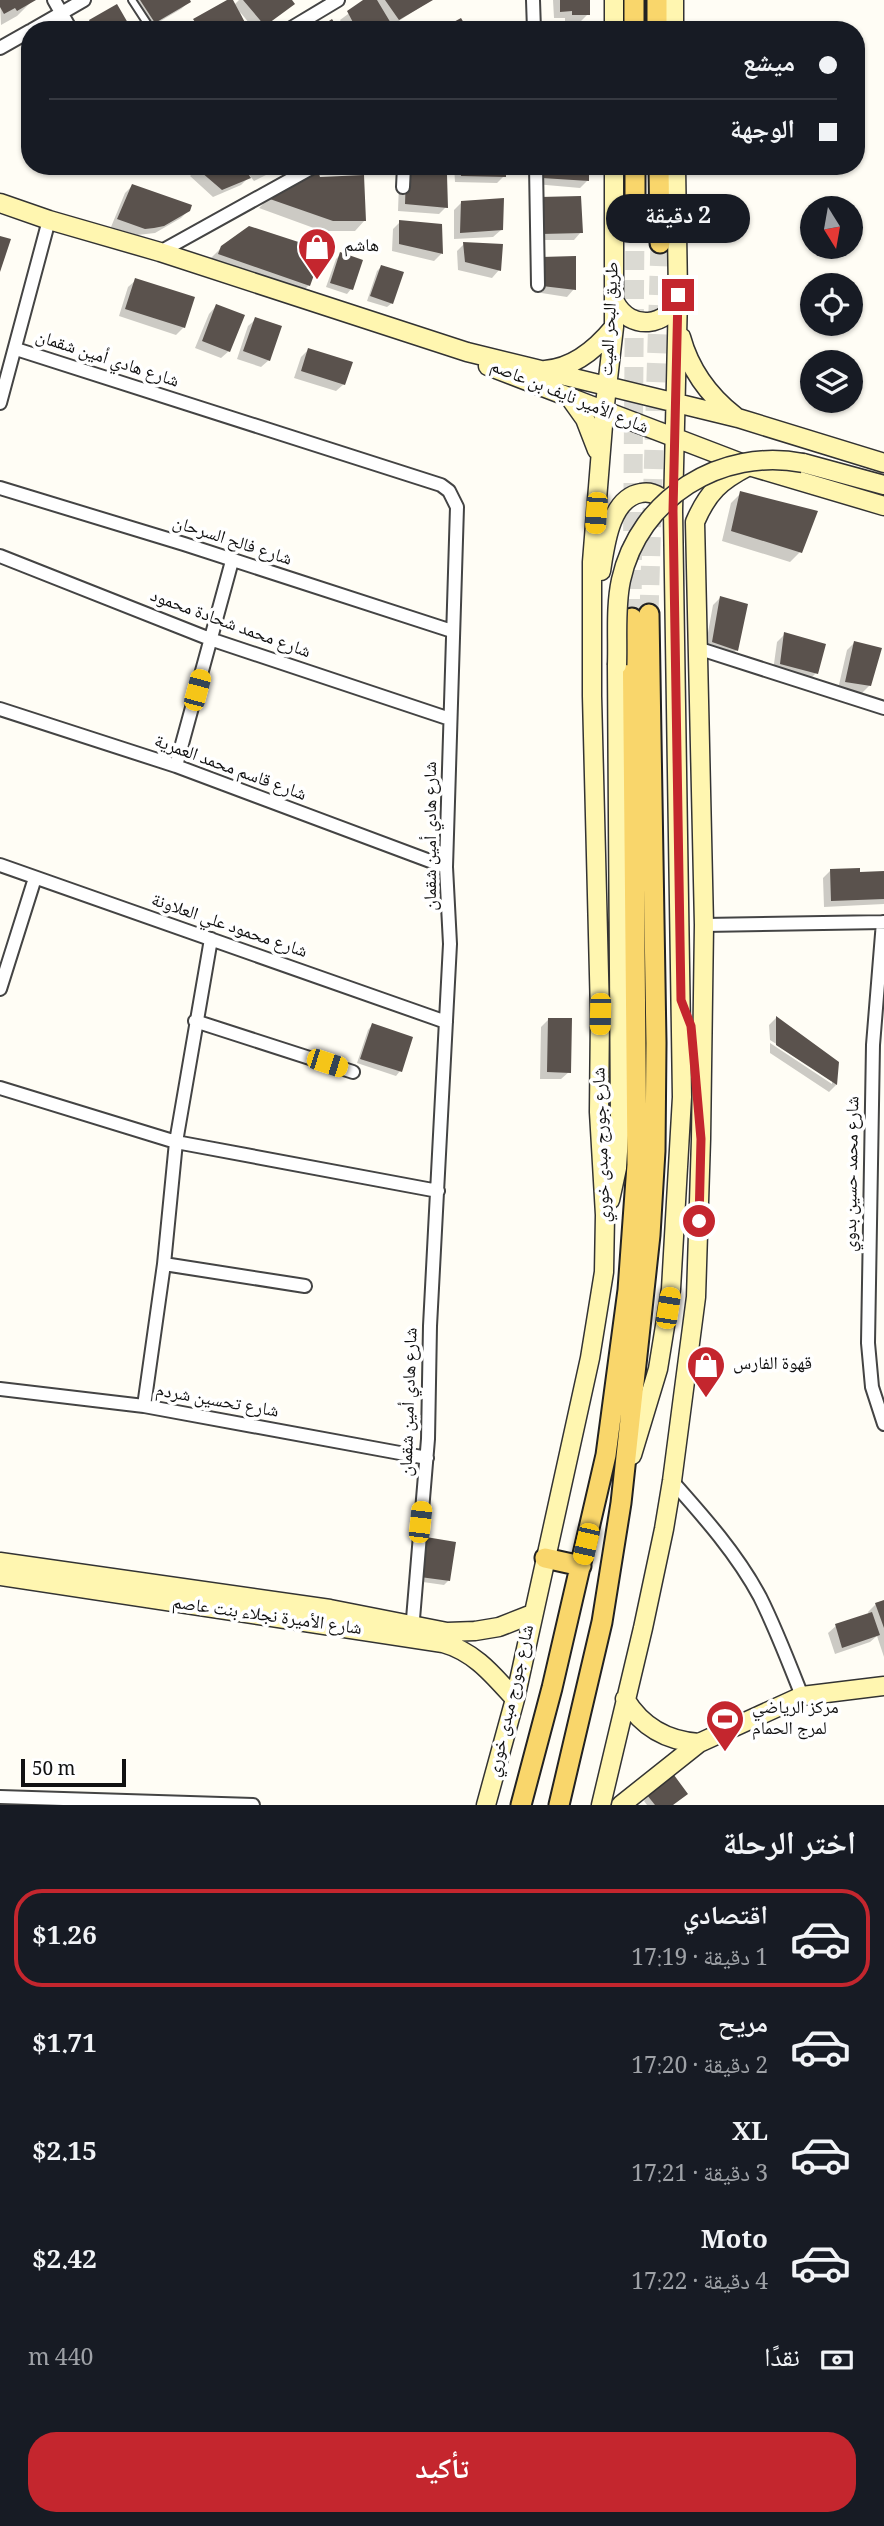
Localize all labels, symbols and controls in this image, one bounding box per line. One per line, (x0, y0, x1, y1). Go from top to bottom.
text: ميشع (743, 43, 795, 87)
text: الوجهة (730, 110, 795, 154)
callout: 2 دقيقة (606, 194, 750, 243)
north arrow (800, 196, 863, 259)
map controls (800, 196, 863, 413)
text: 2 دقيقة (645, 198, 711, 238)
shop icon: هاشم (296, 226, 338, 281)
place label: هاشم (344, 232, 379, 262)
street label: طريق البحر الميت (593, 261, 629, 377)
button: locate (800, 273, 863, 336)
route end (662, 279, 694, 311)
street label: شارع هادي أمين شقمان (31, 323, 183, 397)
button: layers (800, 350, 863, 413)
street label: شارع الأمير نايف بن عاصم (485, 352, 653, 444)
car (585, 491, 608, 535)
street label: شارع فالح السرحان (168, 509, 296, 575)
street label: شارع محمد شحادة محمود (145, 582, 315, 668)
car (182, 667, 213, 713)
street label: شارع قاسم محمد العمرية (150, 727, 310, 811)
street label: شارع هادي أمين شقمان (417, 761, 447, 911)
street label: شارع محمود علي العلاونة (147, 886, 311, 968)
car (590, 993, 611, 1035)
car (304, 1047, 351, 1079)
street label: شارع جورج مبدى خوري (585, 1067, 621, 1223)
street label: شارع محمد حسين بدوي (837, 1096, 869, 1252)
route start (683, 1205, 715, 1237)
car (655, 1286, 682, 1330)
street label: شارع هادي أمين شقمان (392, 1327, 428, 1477)
shop icon: قهوة الفارس (685, 1344, 727, 1399)
place label: قهوة الفارس (733, 1350, 812, 1380)
street label: شارع تحسين شردم (153, 1376, 281, 1428)
car (408, 1500, 433, 1544)
car (572, 1521, 601, 1567)
street label: شارع الأميرة نجلاء بنت عاصم (170, 1589, 364, 1645)
street label: شارع جورج مبدى خوري (480, 1622, 544, 1780)
place label: مركز الرياضي لمرج الحمام (752, 1694, 839, 1745)
sports icon: مركز الرياضي لمرج الحمام (704, 1698, 746, 1753)
text: 50 m (32, 1755, 75, 1787)
scale bar (21, 1756, 126, 1788)
text: اختر الرحلة (723, 1820, 856, 1874)
text: اقتصادي (683, 1896, 768, 1940)
icon: car (789, 1907, 852, 1970)
text: $1.26 (32, 1916, 97, 1960)
text: 1 دقيقة · 17:19 (631, 1940, 768, 1980)
text: مريح (718, 2004, 768, 2048)
icon: car (789, 2015, 852, 2078)
text: $1.71 (32, 2024, 97, 2068)
text: 2 دقيقة · 17:20 (631, 2048, 768, 2088)
text: XL (732, 2112, 768, 2156)
icon: car (789, 2123, 852, 2186)
text: $2.15 (32, 2132, 97, 2176)
text: 3 دقيقة · 17:21 (631, 2156, 768, 2196)
text: Moto (701, 2220, 768, 2264)
icon: car (789, 2231, 852, 2294)
text: $2.42 (32, 2240, 97, 2284)
text: 4 دقيقة · 17:22 (631, 2264, 768, 2304)
text: نقدًا (764, 2338, 800, 2382)
text: 440 m (28, 2340, 93, 2380)
icon: cash (818, 2341, 856, 2379)
button: تأكيد (28, 2432, 856, 2512)

